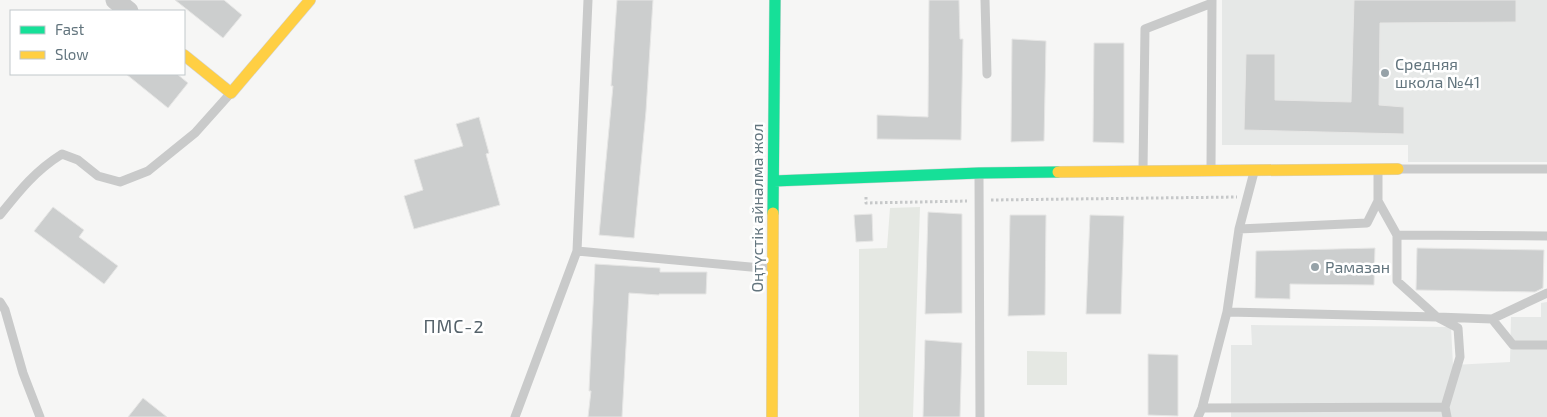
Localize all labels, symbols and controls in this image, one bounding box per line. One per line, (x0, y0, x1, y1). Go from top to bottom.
legend (10, 10, 185, 75)
text: Fast (55, 20, 85, 38)
text: Slow (55, 45, 89, 63)
place label: Средняя школа №41 (1395, 54, 1480, 91)
marker: Средняя школа №41 (1379, 67, 1391, 79)
street label: Оңтүстік айналма жол (747, 123, 766, 293)
place label: Рамазан (1325, 257, 1390, 276)
marker: Рамазан (1309, 261, 1321, 273)
district label: ПМС-2 (423, 315, 485, 337)

